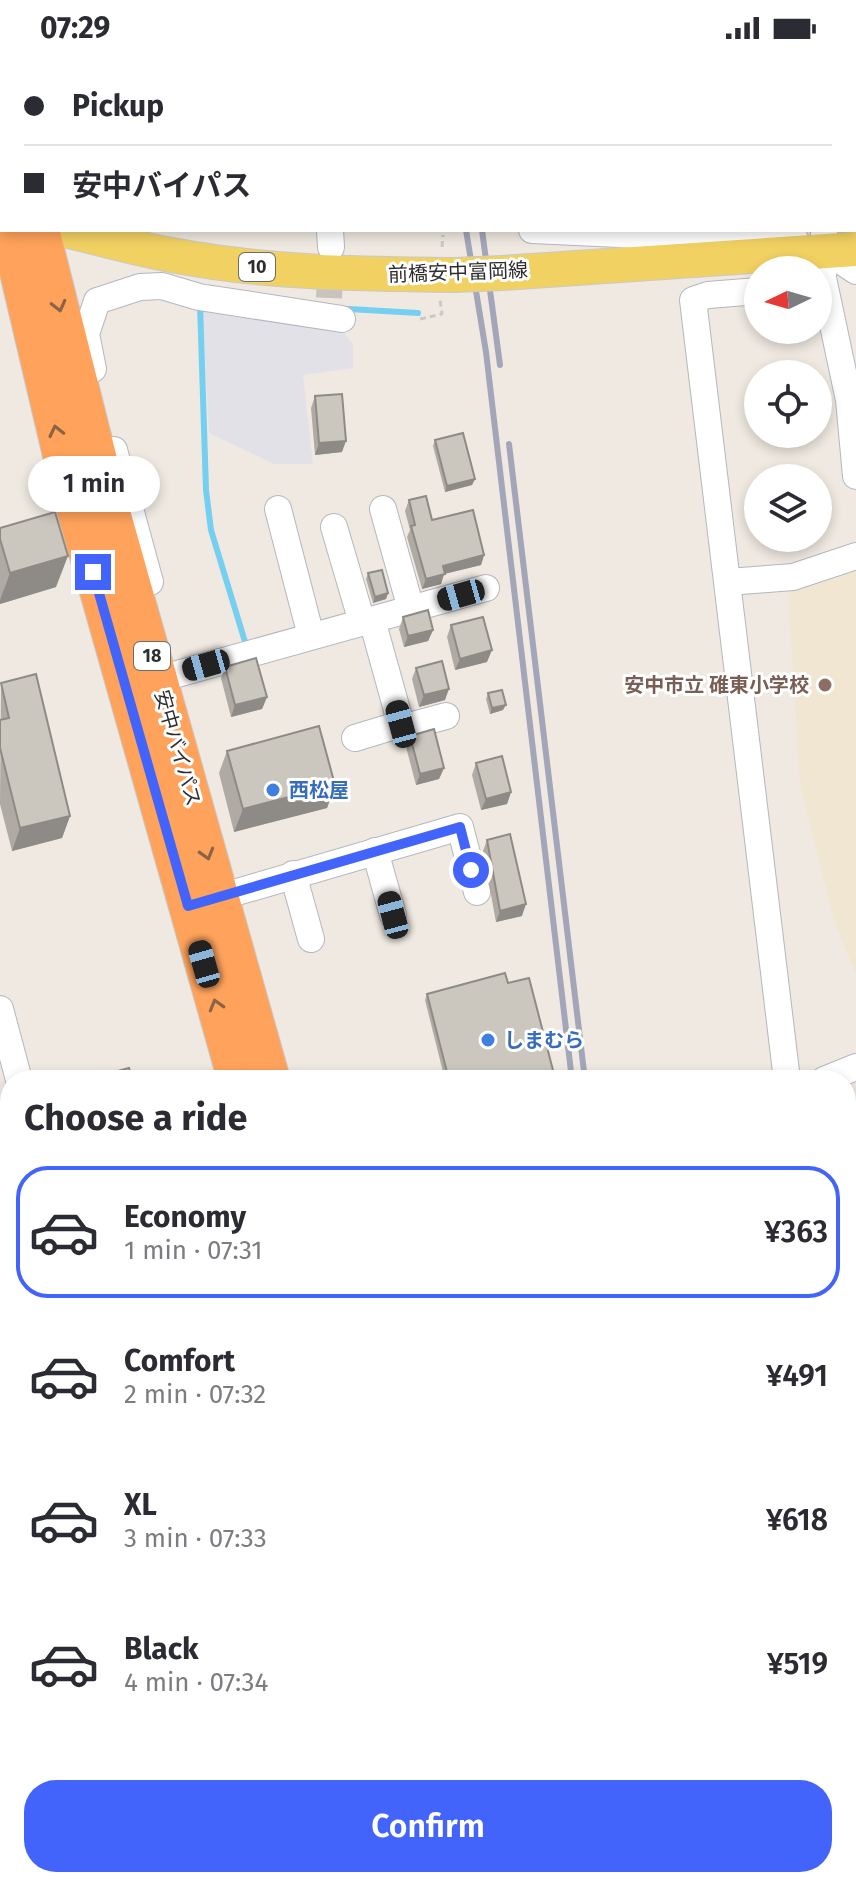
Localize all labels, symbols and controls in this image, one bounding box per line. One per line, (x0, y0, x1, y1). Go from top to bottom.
text: 07:29 (40, 10, 110, 46)
text: Pickup (72, 88, 164, 124)
text: 安中バイパス (72, 168, 251, 204)
road number: 10 (239, 253, 275, 281)
north arrow (744, 256, 832, 344)
map controls (744, 256, 832, 552)
street label: 前橋安中富岡線 (388, 258, 528, 286)
one-way arrow (50, 298, 67, 312)
button: locate (744, 360, 832, 448)
one-way arrow (48, 425, 65, 438)
callout: 1 min (27, 456, 159, 512)
button: layers (744, 464, 832, 552)
text: 1 min (63, 468, 125, 499)
route end (75, 554, 111, 590)
car (435, 577, 487, 613)
road number: 18 (134, 642, 170, 670)
car (180, 647, 232, 683)
place label: 安中市立 碓東小学校 (624, 673, 809, 697)
marker: 安中市立 碓東小学校 (816, 676, 834, 694)
street label: 安中バイパス (150, 687, 206, 809)
car (383, 698, 419, 750)
place label: 西松屋 (289, 778, 349, 802)
marker: 西松屋 (264, 781, 282, 799)
one-way arrow (198, 846, 214, 860)
route start (453, 852, 489, 888)
car (375, 889, 411, 941)
car (186, 938, 222, 990)
one-way arrow (209, 999, 225, 1012)
place label: しまむら (504, 1028, 584, 1052)
marker: しまむら (479, 1031, 497, 1049)
text: Choose a ride (24, 1096, 247, 1140)
icon: car (28, 1196, 100, 1268)
text: Economy (124, 1199, 246, 1235)
text: ¥363 (764, 1214, 828, 1250)
text: 1 min · 07:31 (124, 1235, 263, 1266)
icon: car (28, 1340, 100, 1412)
text: Comfort (124, 1343, 235, 1379)
text: ¥491 (766, 1358, 828, 1394)
text: 2 min · 07:32 (124, 1379, 266, 1410)
icon: car (28, 1484, 100, 1556)
text: XL (124, 1487, 157, 1523)
text: ¥618 (766, 1502, 828, 1538)
text: 3 min · 07:33 (124, 1523, 267, 1554)
icon: car (28, 1628, 100, 1700)
text: Black (124, 1631, 199, 1667)
text: ¥519 (767, 1646, 828, 1682)
text: 4 min · 07:34 (124, 1667, 268, 1698)
button: Confirm (24, 1780, 832, 1872)

